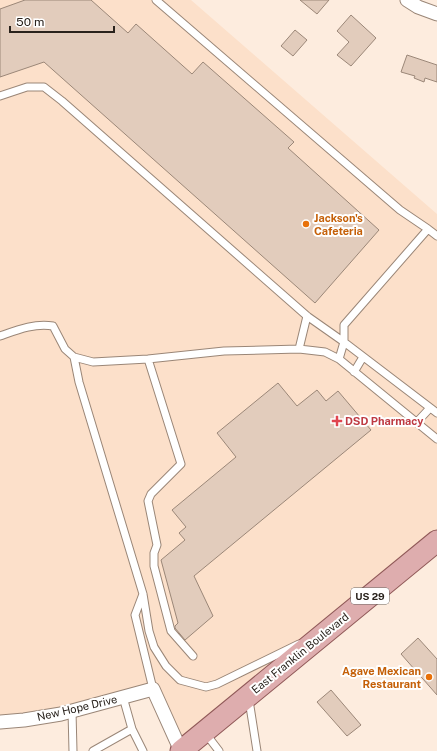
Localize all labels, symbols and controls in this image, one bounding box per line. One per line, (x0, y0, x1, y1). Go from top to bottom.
scale bar (10, 8, 114, 34)
text: 50 m (16, 15, 44, 29)
place label: Jackson's Cafeteria (314, 212, 363, 237)
marker: Jackson's Cafeteria (301, 219, 311, 229)
place label: DSD Pharmacy (345, 415, 424, 427)
marker: DSD Pharmacy (332, 416, 342, 426)
road number: US 29 (351, 588, 389, 604)
street label: East Franklin Boulevard (249, 610, 351, 696)
place label: Agave Mexican Restaurant (342, 665, 421, 690)
marker: Agave Mexican Restaurant (424, 672, 434, 682)
street label: New Hope Drive (36, 693, 118, 723)

